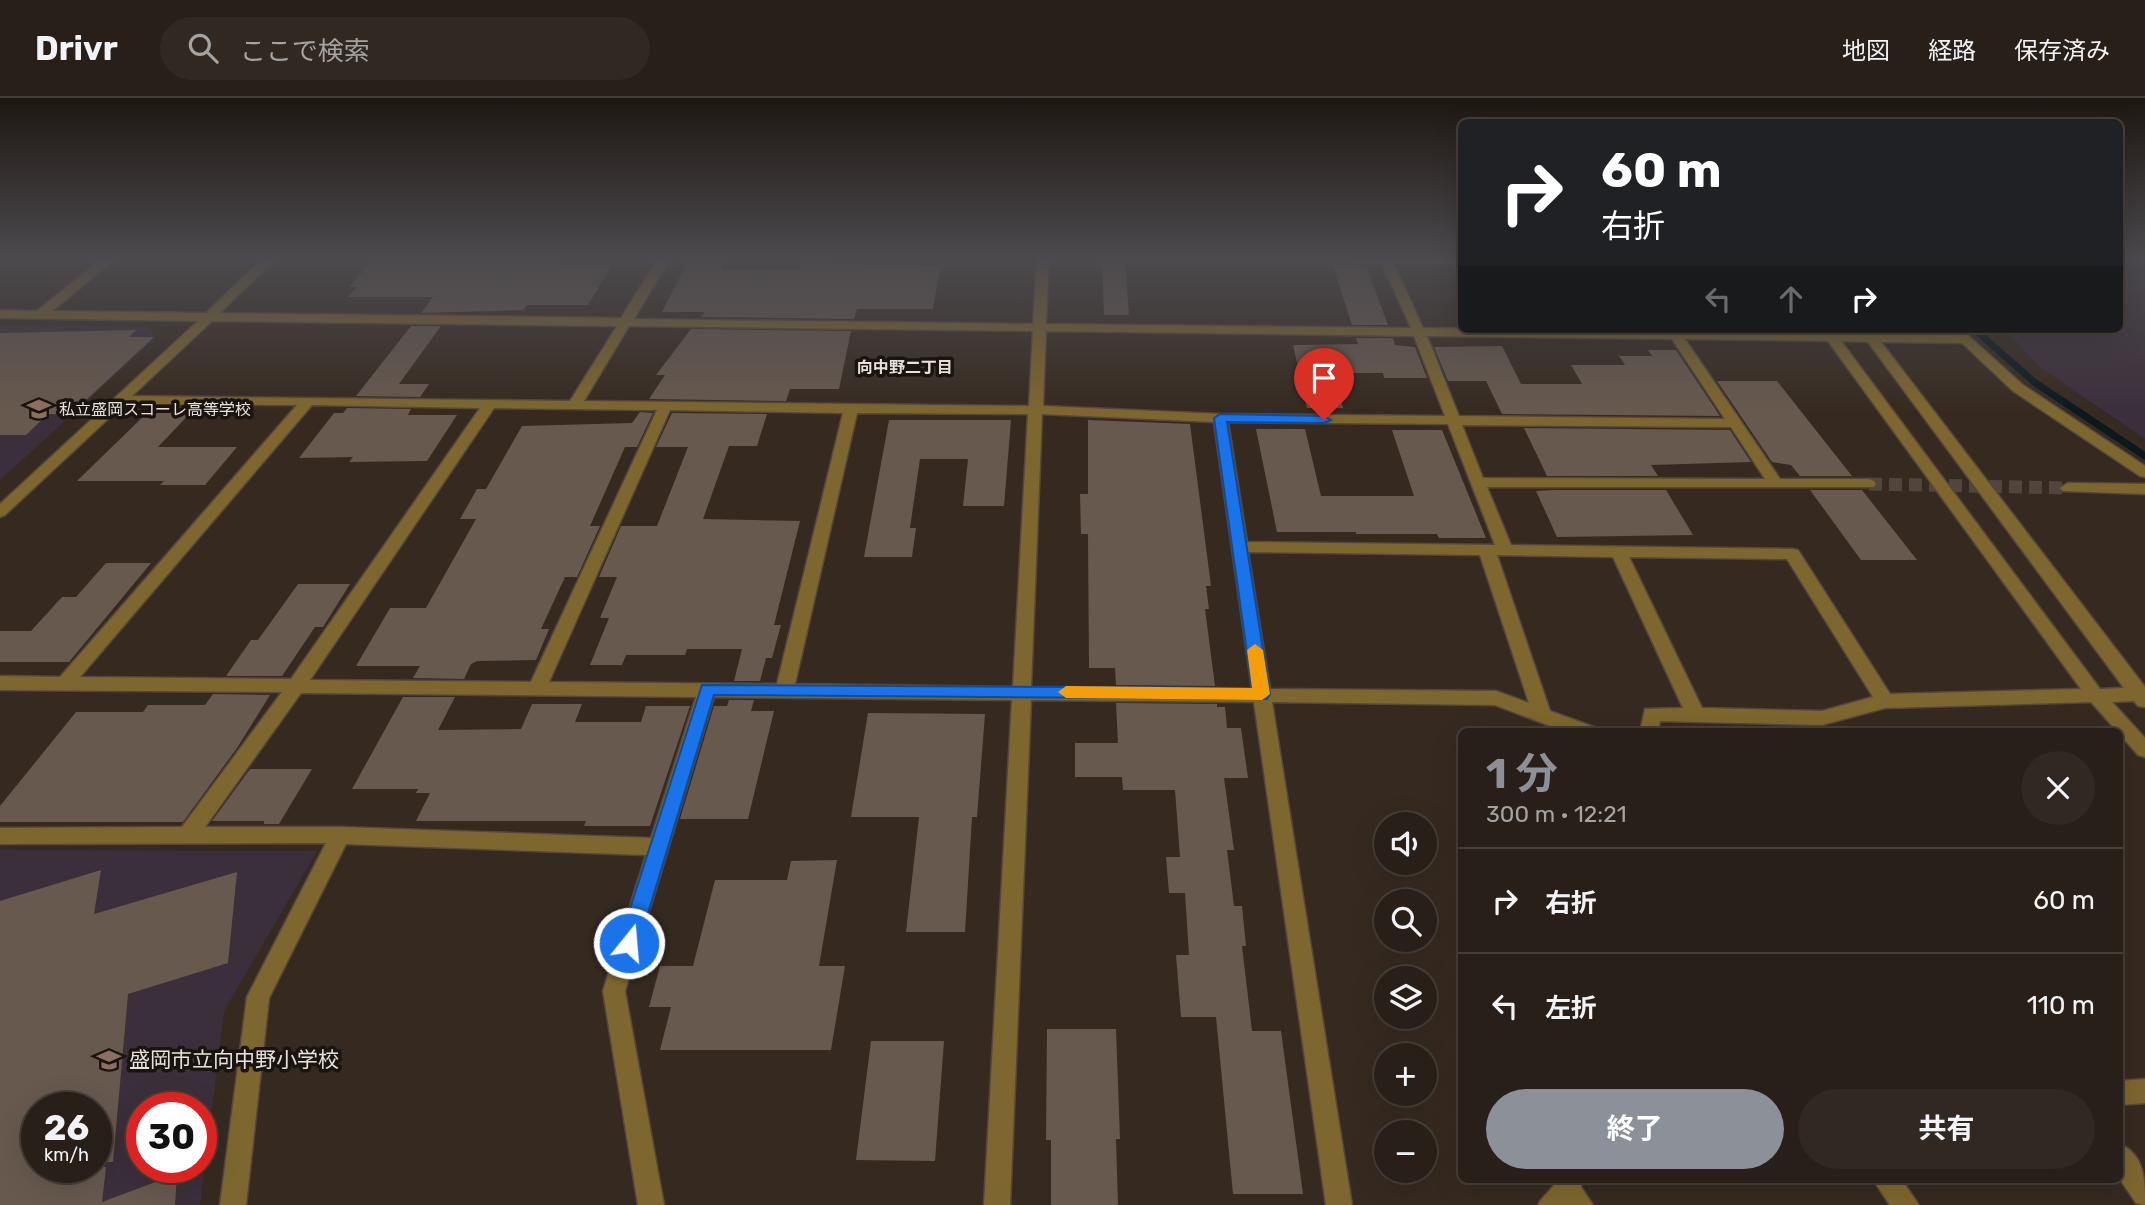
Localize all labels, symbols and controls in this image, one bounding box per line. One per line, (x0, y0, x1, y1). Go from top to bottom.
search box (160, 17, 650, 80)
text: Drivr (35, 29, 118, 68)
icon: search (184, 29, 222, 67)
text: ここで検索 (240, 36, 370, 67)
text: 地図 (1842, 37, 1890, 65)
text: 経路 (1928, 37, 1976, 65)
text: 保存済み (2014, 37, 2110, 65)
text: 60 m (1601, 141, 1722, 199)
icon: right (1486, 147, 1577, 238)
text: 右折 (1601, 207, 1665, 245)
icon: left (1699, 280, 1737, 318)
icon: ahead (1772, 280, 1810, 318)
icon: right (1845, 280, 1883, 318)
pin (1294, 348, 1354, 420)
district label: 向中野二丁目 (857, 358, 953, 377)
icon: arrive (1305, 359, 1343, 397)
school or university icon: 私立盛岡スコーレ高等学校 (25, 395, 53, 423)
place label: 私立盛岡スコーレ高等学校 (59, 400, 251, 419)
text: 1 分 (1486, 749, 1558, 799)
button: close (2021, 751, 2095, 825)
text: 300 m · 12:21 (1486, 800, 1627, 828)
map controls (1374, 812, 1437, 1183)
button: sound (1374, 812, 1437, 875)
icon: right (1486, 882, 1524, 920)
text: 60 m (2033, 885, 2095, 916)
text: 右折 (1545, 888, 1597, 919)
button: search (1374, 889, 1437, 952)
position arrow (592, 906, 666, 980)
button: layers (1374, 966, 1437, 1029)
icon: left (1486, 987, 1524, 1025)
text: 110 m (2027, 990, 2095, 1021)
text: 左折 (1545, 993, 1597, 1024)
button: + (1374, 1043, 1437, 1106)
school or university icon: 盛岡市立向中野小学校 (95, 1046, 123, 1074)
place label: 盛岡市立向中野小学校 (129, 1047, 339, 1072)
button: 終了 (1486, 1089, 1784, 1169)
button: 共有 (1798, 1089, 2095, 1169)
speed limit sign: 30 (126, 1092, 217, 1183)
text: 26 (44, 1107, 89, 1149)
button: − (1374, 1120, 1437, 1183)
text: km/h (44, 1144, 89, 1166)

